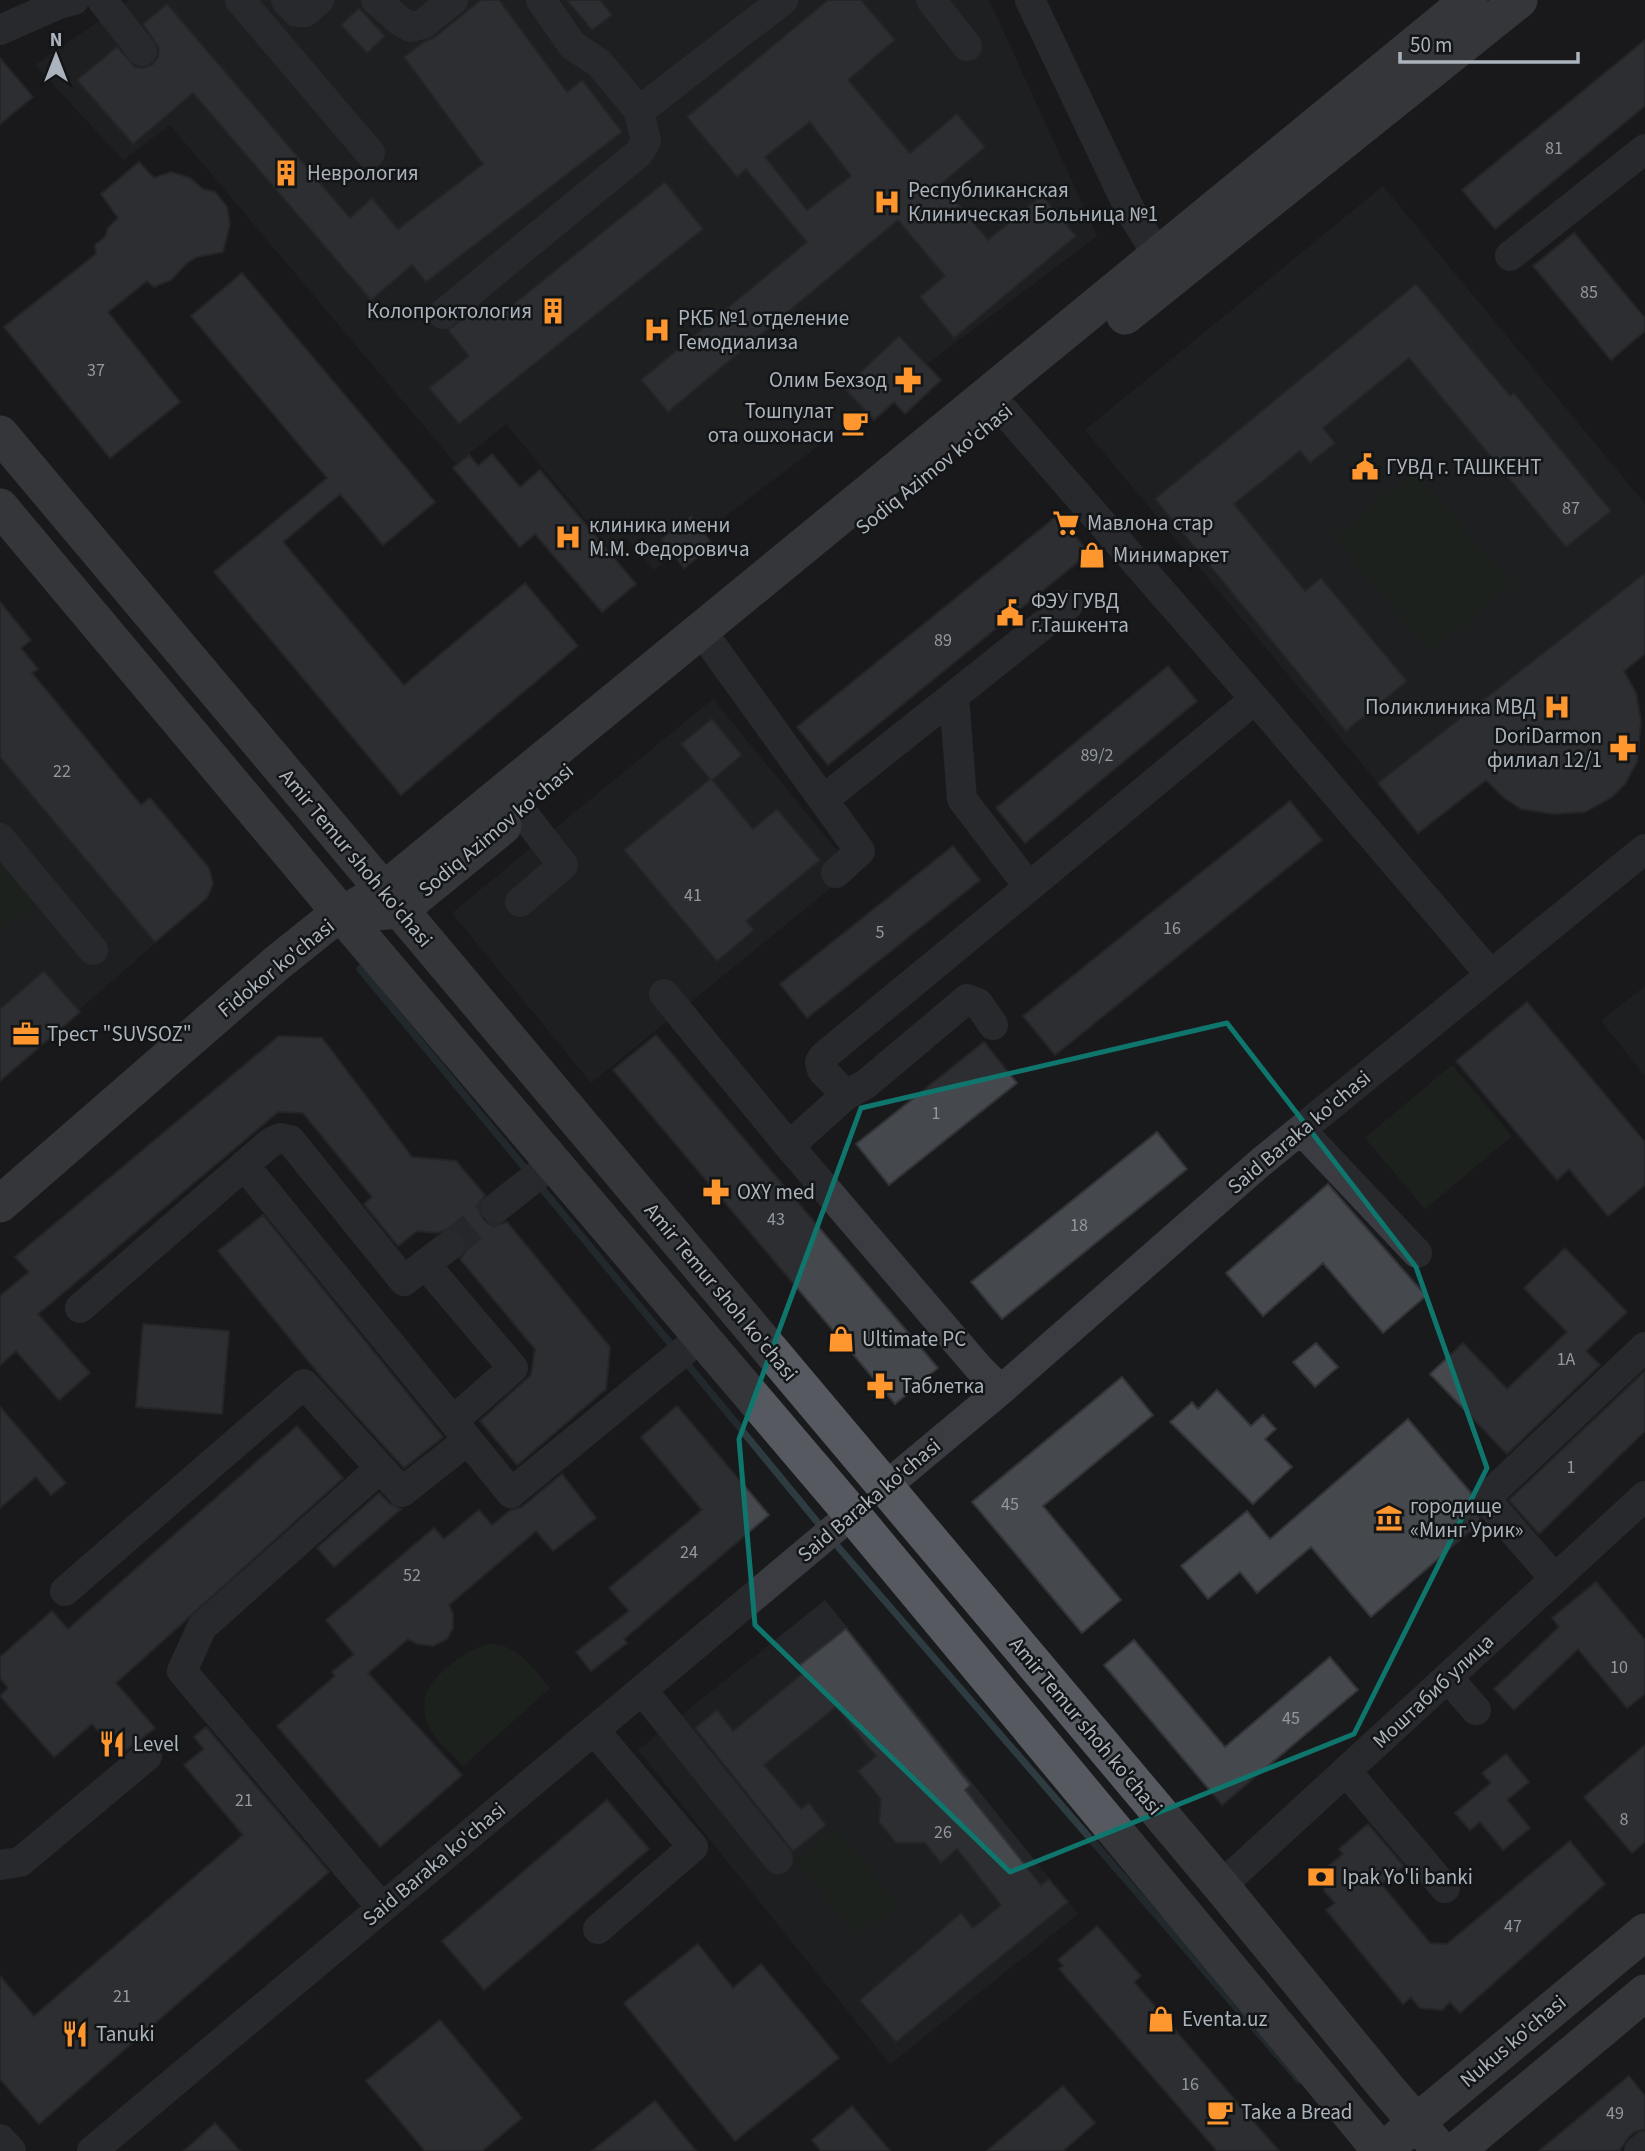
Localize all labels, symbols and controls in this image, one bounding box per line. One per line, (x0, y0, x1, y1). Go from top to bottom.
north arrow (21, 21, 91, 91)
scale bar (1400, 21, 1578, 65)
text: N (50, 27, 62, 54)
text: 50 m (1410, 30, 1452, 60)
house number: 81 (1545, 136, 1563, 161)
building icon: Неврология (271, 158, 301, 188)
place label: Неврология (307, 158, 419, 188)
place label: Республиканская Клиническая Больница №1 (908, 175, 1158, 229)
hospital icon: Республиканская Клиническая Больница №1 (872, 187, 902, 217)
house number: 85 (1580, 280, 1598, 305)
place label: Колопроктология (367, 296, 532, 326)
building icon: Колопроктология (538, 296, 568, 326)
place label: РКБ №1 отделение Гемодиализа (678, 303, 849, 357)
hospital icon: РКБ №1 отделение Гемодиализа (642, 315, 672, 345)
house number: 37 (87, 358, 105, 383)
place label: Олим Бехзод (769, 365, 887, 395)
pharmacy icon: Олим Бехзод (893, 365, 923, 395)
place label: Тошпулат ота ошхонаси (708, 396, 834, 450)
street label: Sodiq Azimov ko'chasi (849, 396, 1019, 542)
cafe icon: Тошпулат ота ошхонаси (840, 408, 870, 438)
public building icon: ГУВД г. ТАШКЕНТ (1350, 452, 1380, 482)
place label: ГУВД г. ТАШКЕНТ (1386, 452, 1542, 482)
house number: 87 (1562, 496, 1580, 521)
supermarket icon: Мавлона стар (1051, 508, 1081, 538)
place label: Мавлона стар (1087, 508, 1213, 538)
place label: клиника имени М.М. Федоровича (589, 510, 749, 564)
hospital icon: клиника имени М.М. Федоровича (553, 522, 583, 552)
shop icon: Минимаркет (1077, 540, 1107, 570)
place label: Минимаркет (1113, 540, 1230, 570)
place label: ФЭУ ГУВД г.Ташкента (1031, 586, 1129, 640)
public building icon: ФЭУ ГУВД г.Ташкента (995, 598, 1025, 628)
house number: 89 (934, 628, 952, 653)
place label: Поликлиника МВД (1365, 692, 1536, 722)
hospital icon: Поликлиника МВД (1542, 692, 1572, 722)
place label: DoriDarmon филиал 12/1 (1487, 721, 1602, 775)
pharmacy icon: DoriDarmon филиал 12/1 (1608, 733, 1638, 763)
house number: 89/2 (1080, 743, 1114, 768)
street label: Sodiq Azimov ko'chasi (412, 756, 580, 904)
house number: 22 (53, 759, 71, 784)
street label: Amir Temur shoh ko'chasi (272, 762, 440, 954)
house number: 41 (684, 883, 702, 908)
street label: Fidokor ko'chasi (211, 912, 341, 1024)
house number: 16 (1163, 916, 1181, 941)
house number: 5 (876, 920, 885, 945)
office icon: Трест "SUVSOZ" (11, 1019, 41, 1049)
place label: Трест "SUVSOZ" (47, 1019, 192, 1049)
street label: Said Baraka ko'chasi (1221, 1063, 1377, 1201)
house number: 1 (932, 1101, 940, 1126)
pharmacy icon: OXY med (701, 1177, 731, 1207)
place label: OXY med (737, 1177, 815, 1207)
street label: Amir Temur shoh ko'chasi (637, 1196, 805, 1388)
house number: 43 (767, 1207, 785, 1232)
house number: 18 (1070, 1213, 1088, 1238)
shop icon: Ultimate PC (826, 1324, 856, 1354)
place label: Ultimate PC (862, 1324, 966, 1354)
house number: 1A (1557, 1347, 1576, 1372)
pharmacy icon: Таблетка (865, 1371, 895, 1401)
place label: Таблетка (901, 1371, 984, 1401)
street label: Said Baraka ko'chasi (791, 1431, 947, 1569)
house number: 1 (1567, 1455, 1575, 1480)
place label: городище «Минг Урик» (1410, 1491, 1523, 1545)
house number: 45 (1001, 1492, 1019, 1517)
museum icon: городище «Минг Урик» (1374, 1503, 1404, 1533)
house number: 24 (680, 1540, 698, 1565)
house number: 52 (403, 1563, 421, 1588)
street label: Моштабиб улица (1366, 1627, 1500, 1755)
street label: Amir Temur shoh ko'chasi (1002, 1630, 1170, 1822)
house number: 10 (1610, 1655, 1628, 1680)
house number: 45 (1282, 1706, 1300, 1731)
restaurant icon: Level (97, 1729, 127, 1759)
place label: Level (133, 1729, 179, 1759)
house number: 21 (235, 1788, 253, 1813)
street label: Said Baraka ko'chasi (356, 1795, 512, 1933)
house number: 8 (1620, 1807, 1629, 1832)
house number: 26 (934, 1820, 952, 1845)
bank icon: Ipak Yo'li banki (1306, 1862, 1336, 1892)
place label: Ipak Yo'li banki (1342, 1862, 1473, 1892)
house number: 47 (1504, 1914, 1522, 1939)
house number: 21 (113, 1984, 131, 2009)
street label: Nukus ko'chasi (1453, 1988, 1573, 2094)
shop icon: Eventa.uz (1146, 2004, 1176, 2034)
place label: Eventa.uz (1182, 2004, 1267, 2034)
restaurant icon: Tanuki (60, 2019, 90, 2049)
place label: Tanuki (96, 2019, 155, 2049)
house number: 16 (1181, 2072, 1199, 2097)
cafe icon: Take a Bread (1205, 2097, 1235, 2127)
place label: Take a Bread (1241, 2097, 1353, 2127)
house number: 49 (1606, 2101, 1624, 2126)

